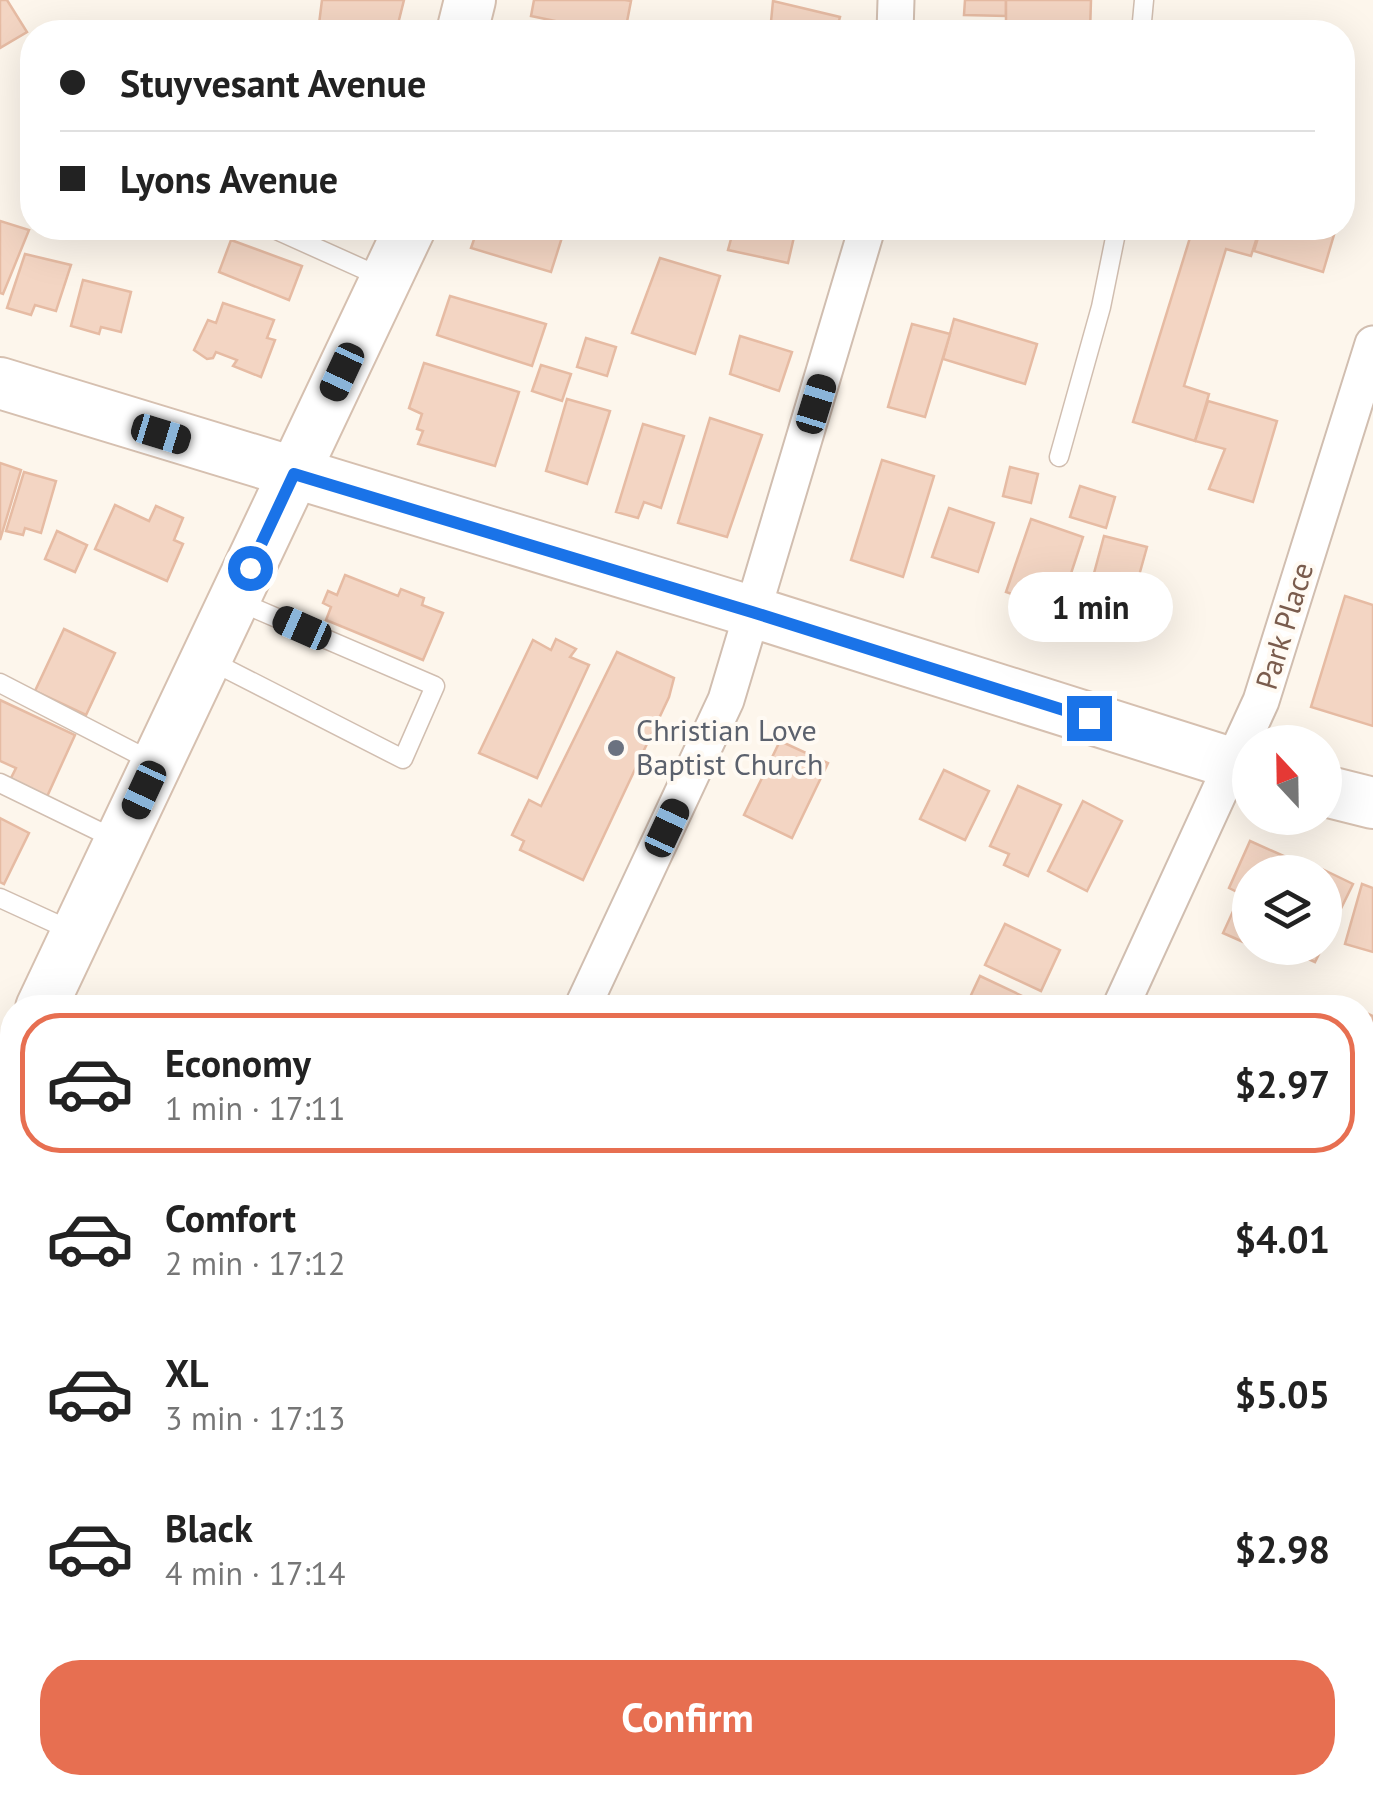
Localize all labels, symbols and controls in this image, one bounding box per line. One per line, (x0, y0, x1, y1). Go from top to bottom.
text: Stuyvesant Avenue (120, 58, 426, 107)
text: Lyons Avenue (120, 154, 338, 203)
car (316, 338, 368, 406)
car (793, 371, 839, 437)
car (128, 411, 194, 457)
route start (228, 546, 273, 591)
street label: Park Place (1246, 557, 1321, 694)
callout: 1 min (1006, 573, 1172, 643)
text: 1 min (1051, 586, 1130, 628)
car (268, 602, 336, 654)
route end (1067, 696, 1112, 741)
place label: Christian Love Baptist Church (636, 710, 824, 783)
north arrow (1232, 725, 1342, 835)
map controls (1232, 725, 1342, 965)
marker: Christian Love Baptist Church (605, 737, 627, 759)
car (118, 756, 170, 824)
car (641, 794, 693, 862)
button: layers (1232, 855, 1342, 965)
icon: car (45, 1038, 135, 1128)
text: Economy (165, 1038, 311, 1087)
text: $2.97 (1234, 1059, 1330, 1108)
text: 1 min · 17:11 (165, 1087, 345, 1129)
icon: car (45, 1193, 135, 1283)
text: Comfort (165, 1193, 296, 1242)
text: $4.01 (1234, 1214, 1330, 1263)
text: 2 min · 17:12 (165, 1242, 345, 1284)
icon: car (45, 1348, 135, 1438)
text: XL (165, 1348, 209, 1397)
text: $5.05 (1234, 1369, 1330, 1418)
text: 3 min · 17:13 (165, 1397, 345, 1439)
icon: car (45, 1503, 135, 1593)
text: Black (165, 1503, 253, 1552)
text: $2.98 (1234, 1524, 1330, 1573)
text: 4 min · 17:14 (165, 1552, 345, 1594)
button: Confirm (40, 1660, 1335, 1775)

